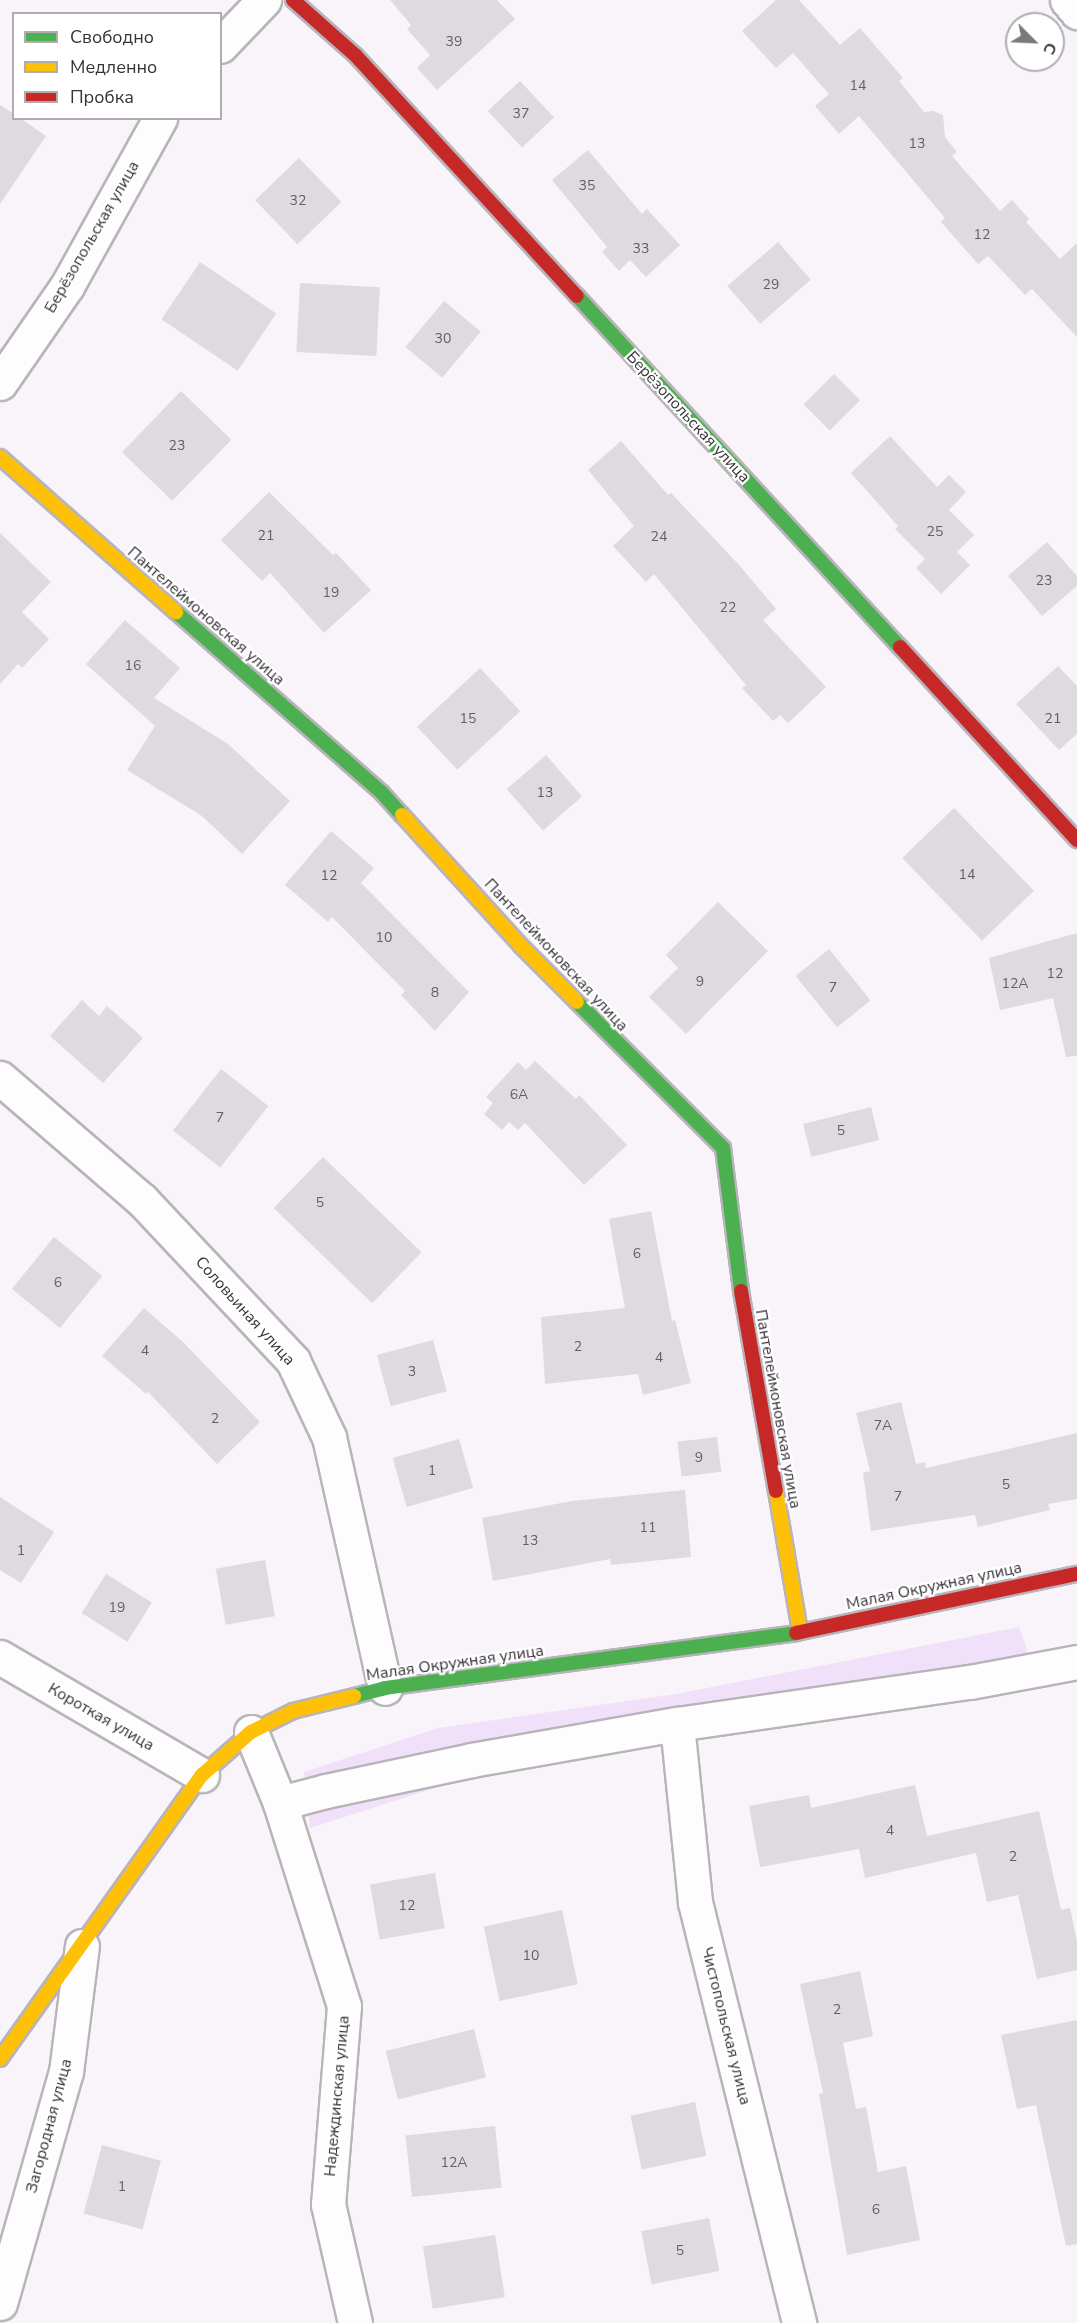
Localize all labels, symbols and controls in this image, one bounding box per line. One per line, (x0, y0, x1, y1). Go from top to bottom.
legend (12, 12, 222, 120)
north arrow (1005, 12, 1065, 72)
text: Свободно (70, 25, 154, 49)
house number: 39 (446, 34, 462, 50)
text: С (1037, 39, 1062, 58)
text: Медленно (70, 55, 157, 79)
house number: 14 (850, 78, 866, 94)
text: Пробка (70, 85, 134, 109)
house number: 37 (513, 106, 529, 122)
house number: 13 (909, 136, 925, 152)
street label: Берёзопольская улица (41, 158, 143, 316)
house number: 35 (579, 178, 595, 194)
house number: 32 (290, 193, 306, 209)
house number: 12 (974, 227, 990, 243)
house number: 33 (633, 241, 649, 257)
house number: 29 (763, 277, 779, 293)
house number: 30 (435, 331, 451, 347)
street label: Берёзопольская улица (622, 347, 754, 487)
house number: 23 (169, 438, 185, 454)
house number: 25 (927, 524, 943, 540)
house number: 21 (258, 528, 274, 544)
house number: 24 (651, 529, 667, 545)
street label: Пантелеймоновская улица (124, 543, 288, 689)
house number: 23 (1036, 573, 1052, 589)
house number: 19 (323, 585, 339, 601)
house number: 22 (720, 600, 736, 616)
house number: 16 (125, 658, 141, 674)
house number: 15 (460, 711, 476, 727)
house number: 21 (1045, 711, 1061, 727)
house number: 13 (537, 785, 553, 801)
house number: 14 (959, 867, 975, 883)
house number: 12 (321, 868, 337, 884)
street label: Пантелеймоновская улица (480, 875, 632, 1035)
house number: 10 (376, 930, 392, 946)
house number: 12 (1047, 966, 1063, 982)
house number: 9 (696, 974, 704, 990)
house number: 12А (1001, 976, 1029, 992)
house number: 7 (829, 980, 837, 996)
house number: 8 (431, 985, 439, 1001)
house number: 6А (510, 1087, 528, 1103)
house number: 7 (216, 1110, 224, 1126)
house number: 5 (837, 1123, 845, 1139)
house number: 5 (316, 1195, 324, 1211)
house number: 6 (633, 1246, 641, 1262)
street label: Соловьиная улица (191, 1253, 299, 1369)
house number: 6 (54, 1275, 62, 1291)
street label: Пантелеймоновская улица (751, 1308, 805, 1510)
house number: 2 (574, 1339, 582, 1355)
house number: 4 (141, 1343, 149, 1359)
house number: 4 (655, 1350, 663, 1366)
house number: 3 (408, 1364, 416, 1380)
house number: 2 (211, 1411, 219, 1427)
house number: 7А (874, 1418, 892, 1434)
house number: 9 (695, 1450, 703, 1466)
house number: 1 (428, 1463, 436, 1479)
house number: 5 (1002, 1477, 1010, 1493)
house number: 7 (894, 1489, 902, 1505)
house number: 11 (640, 1520, 656, 1536)
house number: 13 (522, 1533, 538, 1549)
house number: 1 (17, 1543, 25, 1559)
street label: Малая Окружная улица (844, 1558, 1024, 1614)
house number: 19 (109, 1600, 125, 1616)
street label: Малая Окружная улица (365, 1641, 545, 1685)
street label: Короткая улица (45, 1679, 157, 1755)
house number: 4 (886, 1823, 894, 1839)
house number: 2 (1009, 1849, 1017, 1865)
house number: 12 (399, 1898, 415, 1914)
street label: Чистопольская улица (697, 1945, 755, 2107)
house number: 10 (523, 1948, 539, 1964)
house number: 2 (833, 2002, 841, 2018)
street label: Надеждинская улица (320, 2015, 354, 2177)
street label: Загородная улица (22, 2057, 76, 2195)
house number: 12А (440, 2155, 468, 2171)
house number: 1 (118, 2179, 126, 2195)
house number: 6 (872, 2202, 880, 2218)
house number: 5 (676, 2243, 684, 2259)

